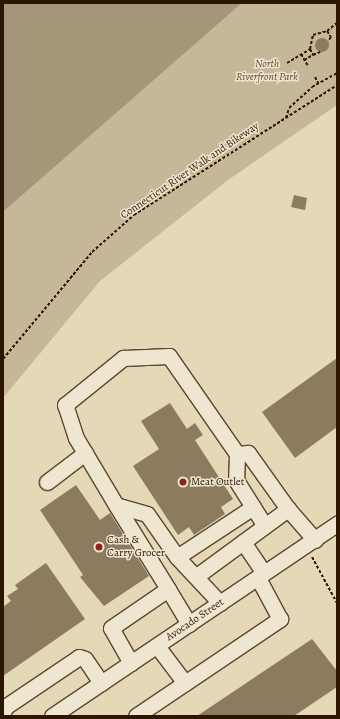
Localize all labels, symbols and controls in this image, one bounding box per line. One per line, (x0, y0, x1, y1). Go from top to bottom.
park label: North Riverfront Park (236, 58, 298, 84)
street label: Connecticut River Walk and Bikeway (118, 120, 262, 222)
place label: Meat Outlet (191, 475, 244, 489)
marker: Meat Outlet (178, 477, 188, 487)
place label: Cash & Carry Grocer (107, 534, 165, 560)
marker: Cash & Carry Grocer (94, 542, 104, 552)
street label: Avocado Street (164, 596, 226, 644)

